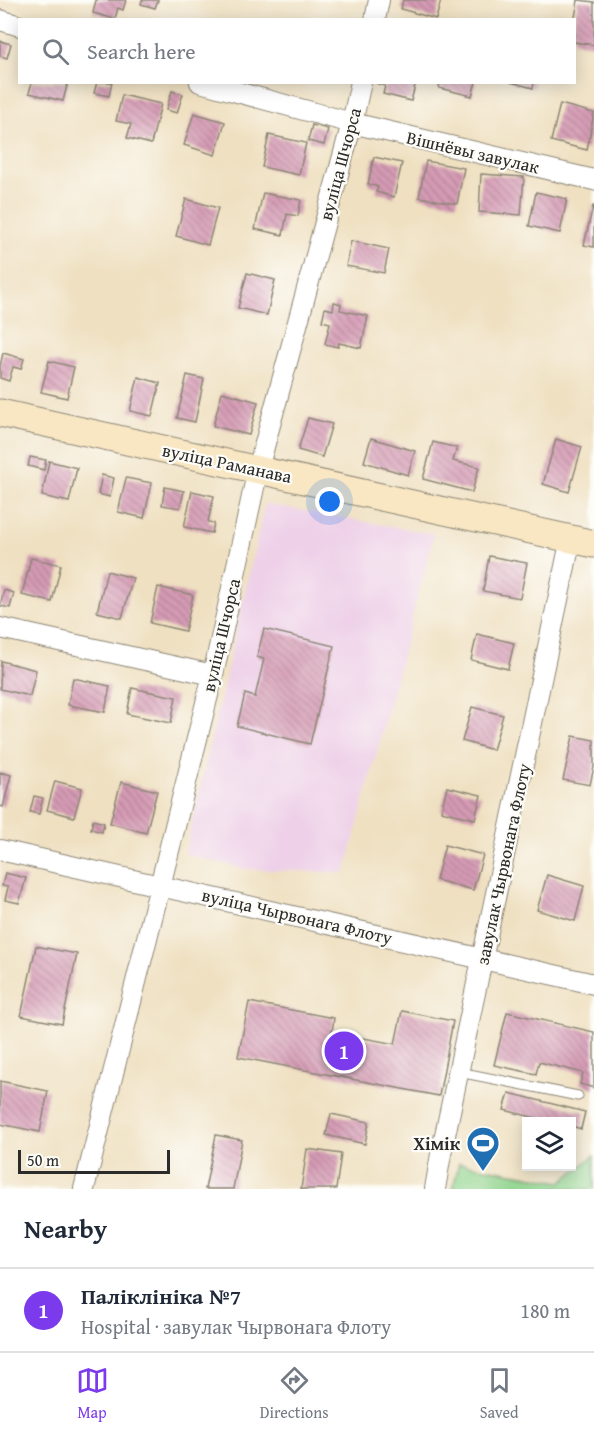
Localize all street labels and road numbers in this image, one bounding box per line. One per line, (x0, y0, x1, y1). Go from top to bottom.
street label: вуліца Шчорса (312, 104, 368, 223)
street label: Вішнёвы завулак (404, 124, 543, 181)
street label: вуліца Раманава (160, 436, 295, 490)
street label: вуліца Шчорса (195, 575, 247, 694)
street label: завулак Чырвонага Флоту (468, 761, 538, 967)
street label: вуліца Чырвонага Флоту (199, 881, 395, 951)

